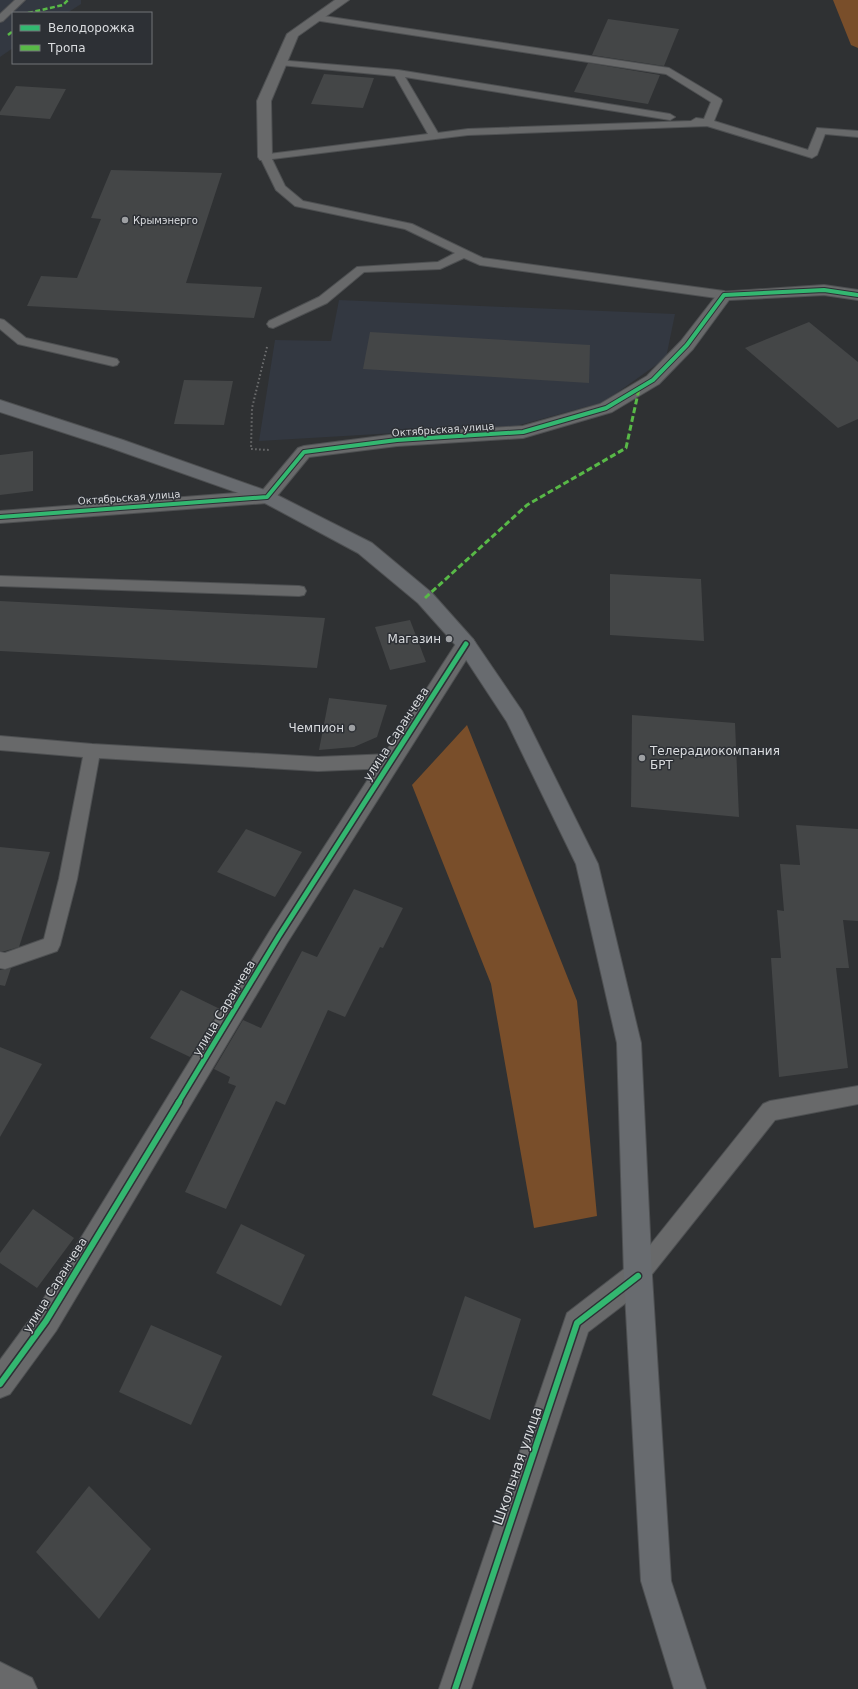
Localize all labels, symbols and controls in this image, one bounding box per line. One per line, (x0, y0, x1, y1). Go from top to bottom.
legend (12, 12, 152, 64)
text: Велодорожка (48, 21, 135, 35)
text: Тропа (47, 41, 86, 55)
marker: Крымэнерго (120, 215, 130, 225)
place label: Крымэнерго (133, 215, 198, 226)
street label: Октябрьская улица (391, 420, 495, 439)
street label: Октябрьская улица (77, 488, 181, 507)
place label: Магазин (388, 632, 441, 646)
marker: Магазин (444, 634, 454, 644)
street label: улица Саранчева (360, 684, 432, 784)
place label: Чемпион (289, 721, 344, 735)
marker: Чемпион (347, 723, 357, 733)
place label: Телерадиокомпания БРТ (649, 744, 780, 772)
marker: Телерадиокомпания БРТ (637, 753, 647, 763)
street label: улица Саранчева (190, 958, 258, 1058)
street label: улица Саранчева (20, 1235, 90, 1335)
street label: Школьная улица (489, 1405, 545, 1527)

